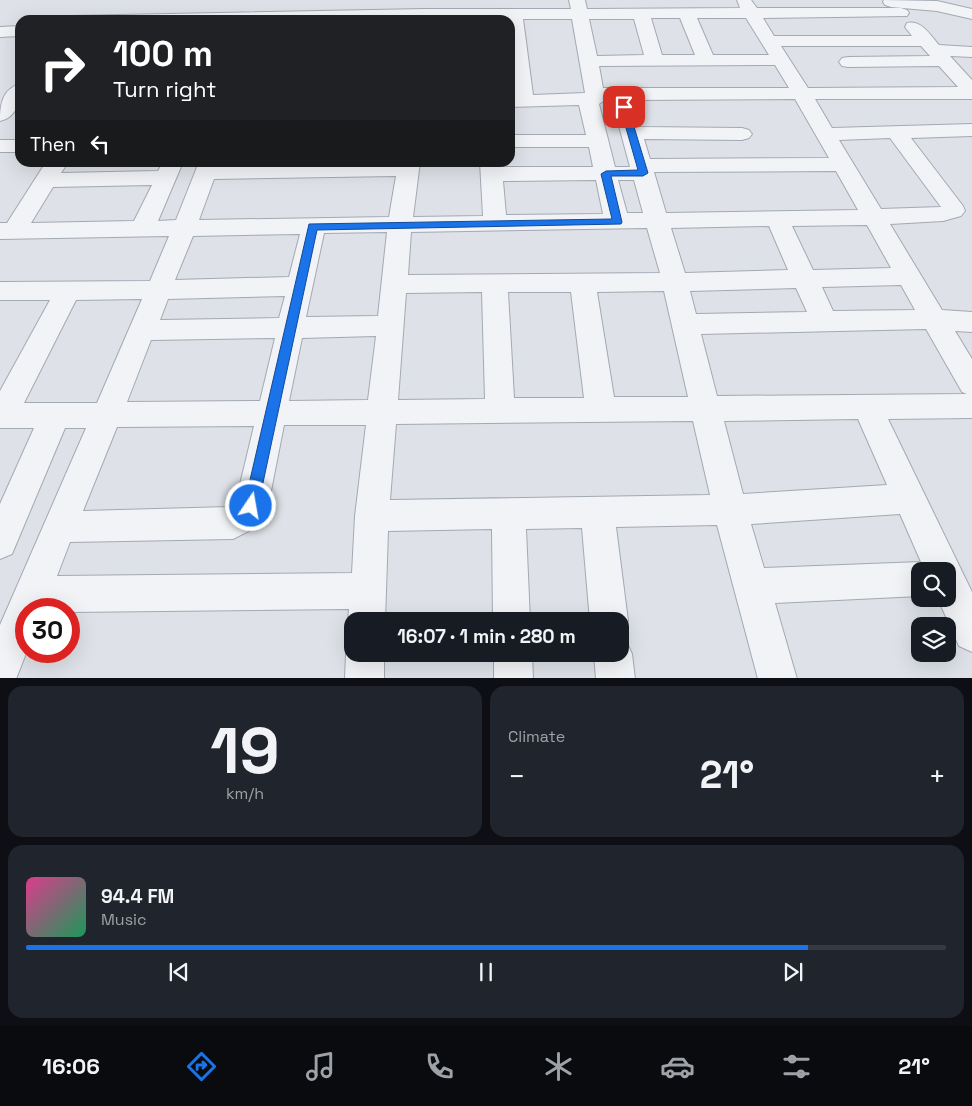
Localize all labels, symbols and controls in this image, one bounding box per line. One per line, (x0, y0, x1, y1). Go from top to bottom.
text: 100 m (113, 32, 213, 76)
icon: right (30, 35, 95, 100)
text: Turn right (113, 75, 216, 103)
pin (603, 86, 645, 128)
icon: arrive (610, 93, 638, 121)
icon: left (86, 130, 114, 158)
text: Then (30, 132, 76, 157)
position arrow (224, 479, 276, 531)
map controls (911, 562, 956, 662)
button: search (911, 562, 956, 607)
speed limit sign: 30 (15, 598, 80, 663)
button: layers (911, 617, 956, 662)
text: 16:07 · 1 min · 280 m (397, 624, 576, 649)
text: 19 (210, 709, 280, 792)
text: Climate (508, 726, 565, 747)
text: 21° (700, 751, 754, 799)
text: − (508, 758, 525, 794)
text: + (929, 758, 946, 794)
text: km/h (226, 783, 264, 804)
text: 94.4 FM (101, 884, 174, 909)
text: Music (101, 909, 147, 930)
icon: previous (165, 958, 193, 986)
icon: pause (472, 958, 500, 986)
icon: next (779, 958, 807, 986)
icon: directions (184, 1049, 219, 1084)
icon: music (303, 1049, 338, 1084)
icon: phone (422, 1049, 457, 1084)
icon: climate (541, 1049, 576, 1084)
icon: car (660, 1049, 695, 1084)
icon: filters (779, 1049, 814, 1084)
text: 16:06 (42, 1052, 100, 1080)
text: 21° (898, 1052, 930, 1080)

